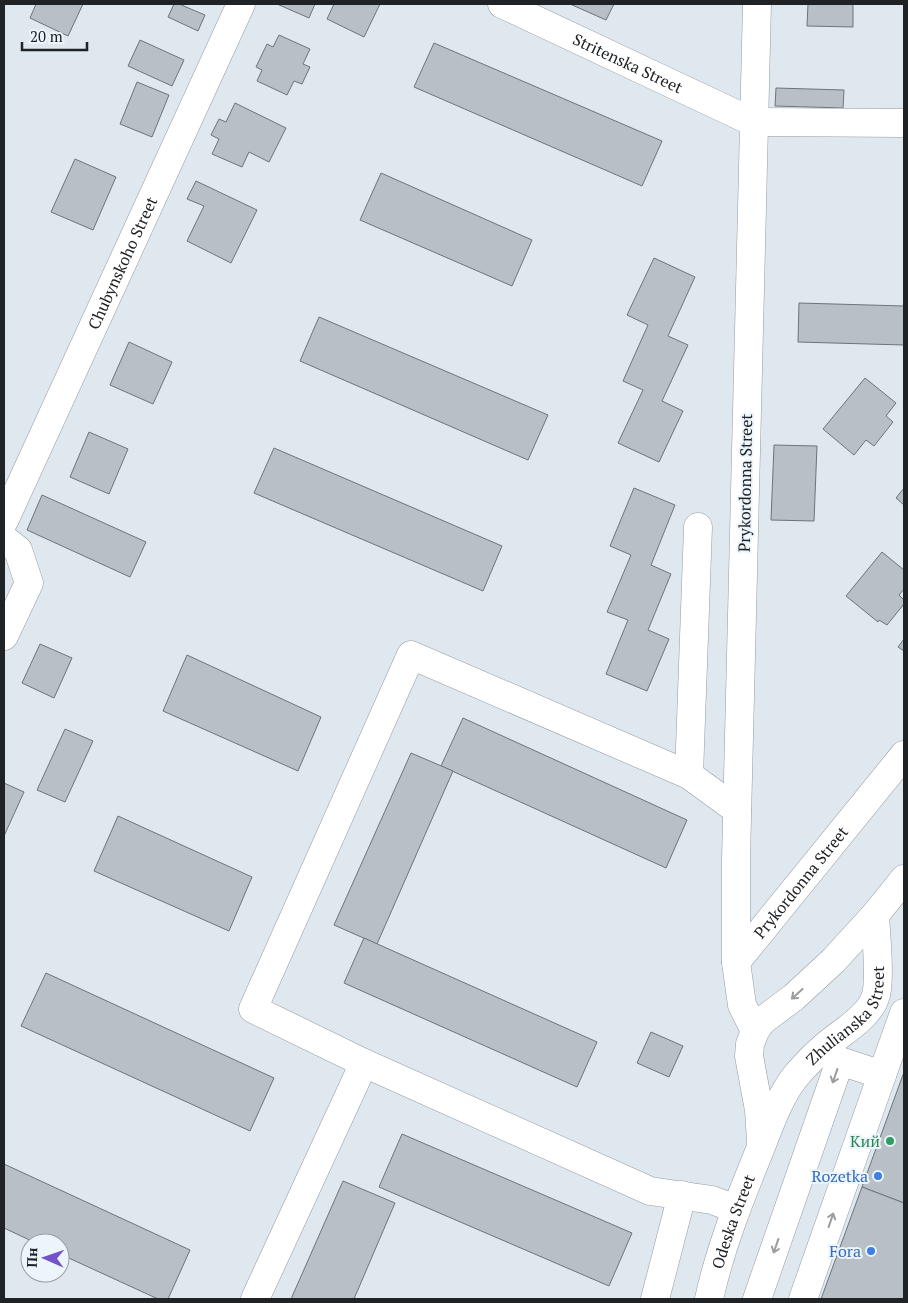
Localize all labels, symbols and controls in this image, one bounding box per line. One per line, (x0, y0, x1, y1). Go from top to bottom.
scale bar (22, 20, 88, 52)
text: 20 m (30, 26, 63, 46)
street label: Stritenska Street (569, 28, 686, 98)
street label: Chubynskoho Street (82, 193, 162, 333)
street label: Prykordonna Street (733, 414, 757, 552)
street label: Prykordonna Street (749, 821, 853, 943)
street label: Zhulianska Street (801, 966, 889, 1070)
one-way arrow (790, 988, 803, 999)
one-way arrow (830, 1068, 839, 1083)
place label: Кий (850, 1130, 880, 1152)
marker: Кий (884, 1135, 896, 1147)
place label: Rozetka (812, 1165, 868, 1187)
marker: Rozetka (872, 1170, 884, 1182)
street label: Odeska Street (706, 1171, 760, 1271)
one-way arrow (827, 1213, 836, 1229)
north arrow (20, 1233, 70, 1283)
one-way arrow (771, 1238, 780, 1253)
place label: Fora (829, 1240, 861, 1262)
marker: Fora (865, 1245, 877, 1257)
text: Пн (22, 1247, 41, 1268)

